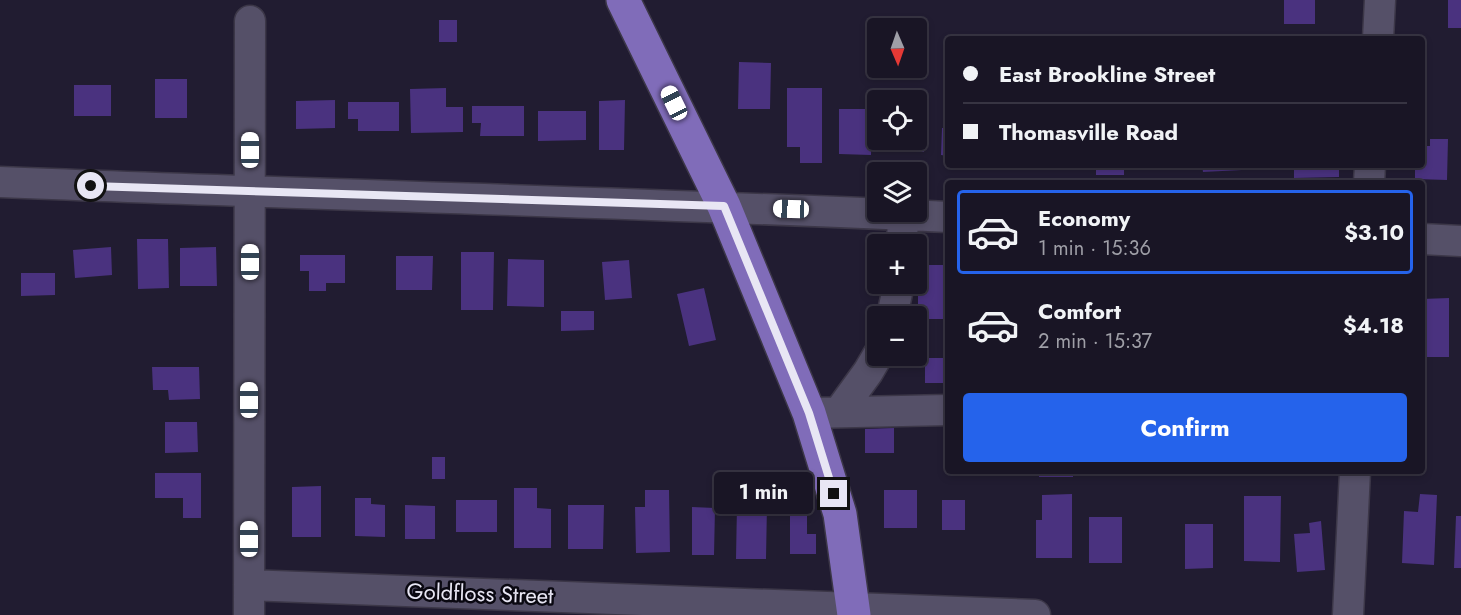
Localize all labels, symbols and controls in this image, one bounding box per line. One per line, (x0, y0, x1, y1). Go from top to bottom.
north arrow (867, 18, 927, 78)
map controls (867, 18, 927, 366)
text: East Brookline Street (999, 58, 1215, 90)
car (658, 83, 690, 123)
button: locate (867, 90, 927, 150)
text: Thomasville Road (999, 116, 1178, 148)
car (241, 132, 259, 168)
button: layers (867, 162, 927, 222)
route start (77, 172, 104, 199)
car (773, 199, 809, 219)
text: Economy (1038, 202, 1130, 234)
icon: car (966, 205, 1020, 259)
text: $3.10 (1344, 216, 1404, 248)
button: + (867, 234, 927, 294)
text: 1 min · 15:36 (1038, 234, 1151, 263)
car (241, 244, 259, 280)
text: Comfort (1038, 295, 1121, 327)
icon: car (966, 298, 1020, 352)
button: − (867, 306, 927, 366)
text: $4.18 (1343, 309, 1404, 341)
text: 2 min · 15:37 (1038, 327, 1152, 356)
car (240, 382, 258, 418)
button: Confirm (963, 393, 1407, 462)
callout: 1 min (714, 473, 813, 515)
text: 1 min (739, 478, 788, 507)
route end (820, 480, 847, 507)
car (240, 521, 258, 557)
street label: Goldfloss Street (406, 574, 555, 612)

